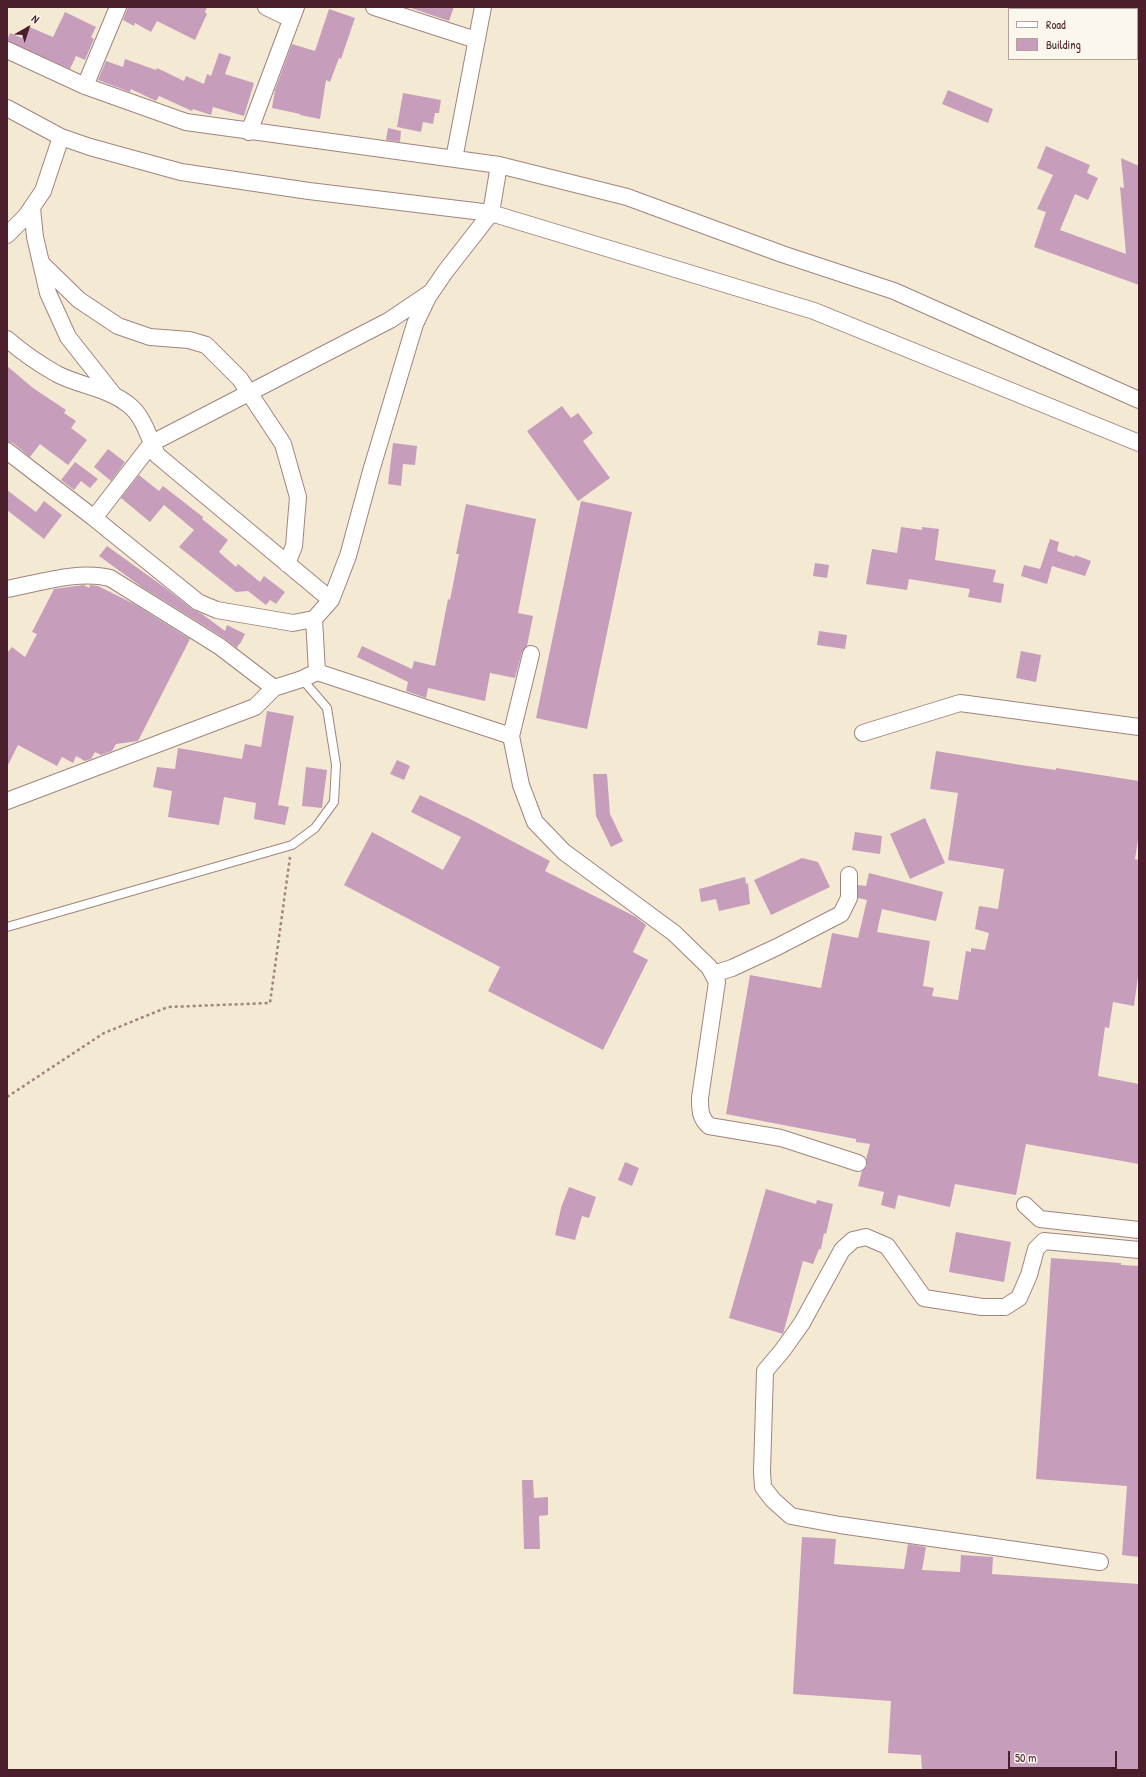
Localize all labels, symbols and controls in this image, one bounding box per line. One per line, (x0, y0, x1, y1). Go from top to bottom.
north arrow (8, 8, 48, 48)
legend (1008, 8, 1138, 60)
text: N (29, 11, 42, 26)
text: Road (1046, 16, 1066, 33)
text: Building (1046, 36, 1081, 53)
scale bar (1010, 1743, 1119, 1769)
text: 50 m (1015, 1749, 1036, 1766)

